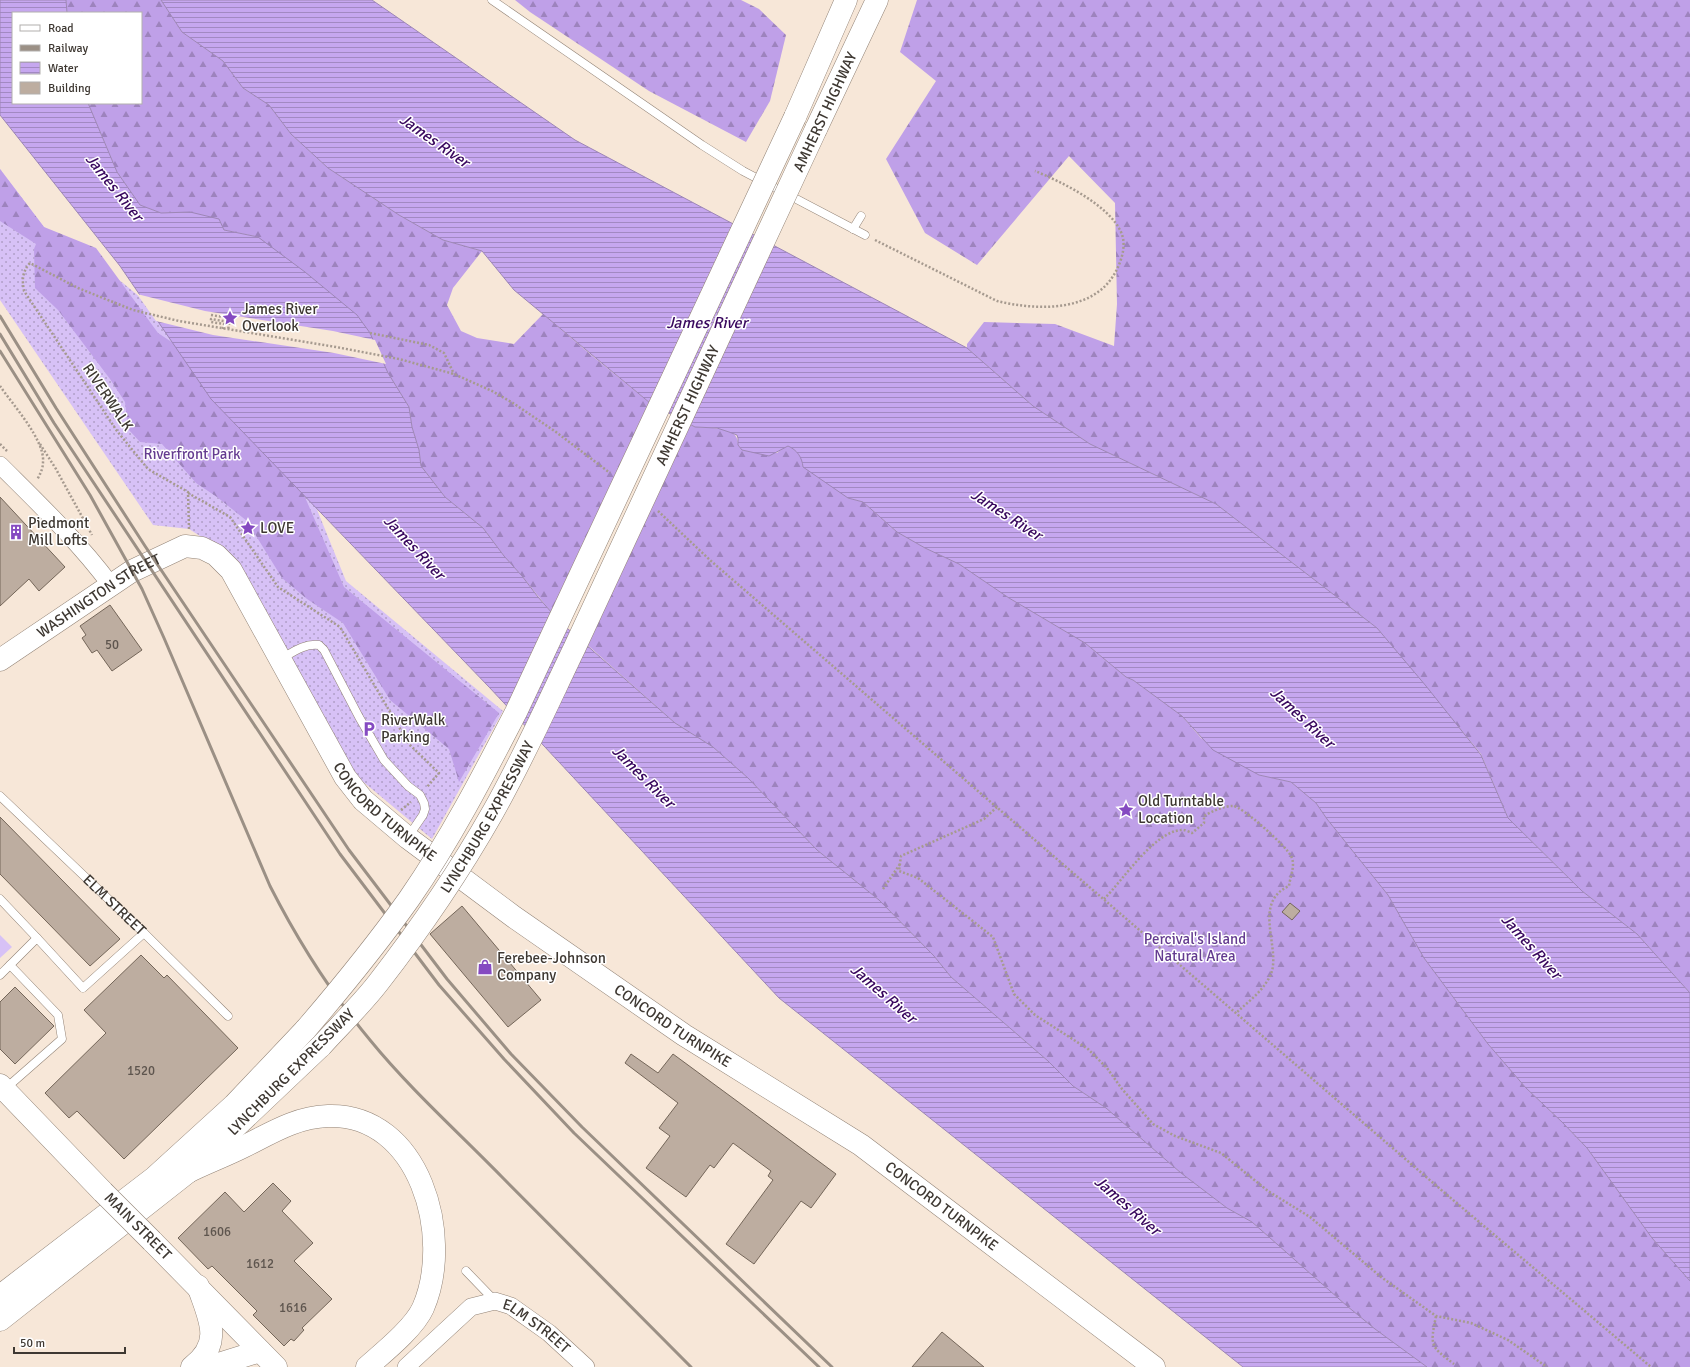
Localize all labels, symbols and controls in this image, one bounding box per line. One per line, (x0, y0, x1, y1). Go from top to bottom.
legend (12, 12, 142, 104)
text: Road (48, 21, 74, 36)
text: Railway (48, 41, 88, 56)
street label: AMHERST HIGHWAY (789, 49, 861, 175)
text: Water (48, 61, 79, 76)
text: Building (48, 81, 91, 96)
water label: James River (396, 109, 475, 173)
water label: James River (81, 150, 149, 227)
place label: James River Overlook (242, 300, 318, 335)
place icon: James River Overlook (221, 309, 239, 327)
water label: James River (667, 313, 750, 333)
street label: AMHERST HIGHWAY (652, 342, 723, 468)
street label: RIVERWALK (79, 360, 137, 434)
park label: Riverfront Park (144, 445, 241, 463)
water label: James River (967, 484, 1048, 546)
water label: James River (379, 511, 451, 586)
place label: Piedmont Mill Lofts (28, 514, 89, 549)
place icon: LOVE (239, 519, 257, 537)
place label: LOVE (260, 519, 294, 537)
building icon: Piedmont Mill Lofts (7, 523, 25, 541)
street label: WASHINGTON STREET (33, 550, 164, 642)
house number: 50 (105, 637, 119, 653)
water label: James River (1266, 683, 1340, 754)
place label: RiverWalk Parking (381, 711, 446, 746)
parking icon: RiverWalk Parking (360, 720, 378, 738)
street label: LYNCHBURG EXPRESSWAY (437, 738, 538, 896)
water label: James River (608, 741, 680, 814)
street label: CONCORD TURNPIKE (330, 759, 440, 865)
place label: Old Turntable Location (1138, 792, 1224, 827)
place icon: Old Turntable Location (1117, 801, 1135, 819)
street label: ELM STREET (79, 871, 150, 940)
water label: James River (1497, 910, 1567, 985)
park label: Percival's Island Natural Area (1144, 930, 1246, 965)
place label: Ferebee-Johnson Company (497, 949, 606, 984)
shop icon: Ferebee-Johnson Company (476, 958, 494, 976)
water label: James River (846, 960, 922, 1029)
street label: CONCORD TURNPIKE (611, 980, 735, 1071)
street label: LYNCHBURG EXPRESSWAY (224, 1005, 358, 1139)
house number: 1520 (127, 1063, 155, 1079)
street label: CONCORD TURNPIKE (882, 1158, 1002, 1255)
water label: James River (1090, 1172, 1166, 1241)
street label: MAIN STREET (101, 1189, 176, 1264)
house number: 1606 (203, 1224, 231, 1240)
house number: 1612 (246, 1256, 274, 1272)
street label: ELM STREET (501, 1295, 574, 1357)
house number: 1616 (279, 1300, 307, 1316)
scale bar (14, 1329, 125, 1355)
text: 50 m (20, 1336, 45, 1351)

